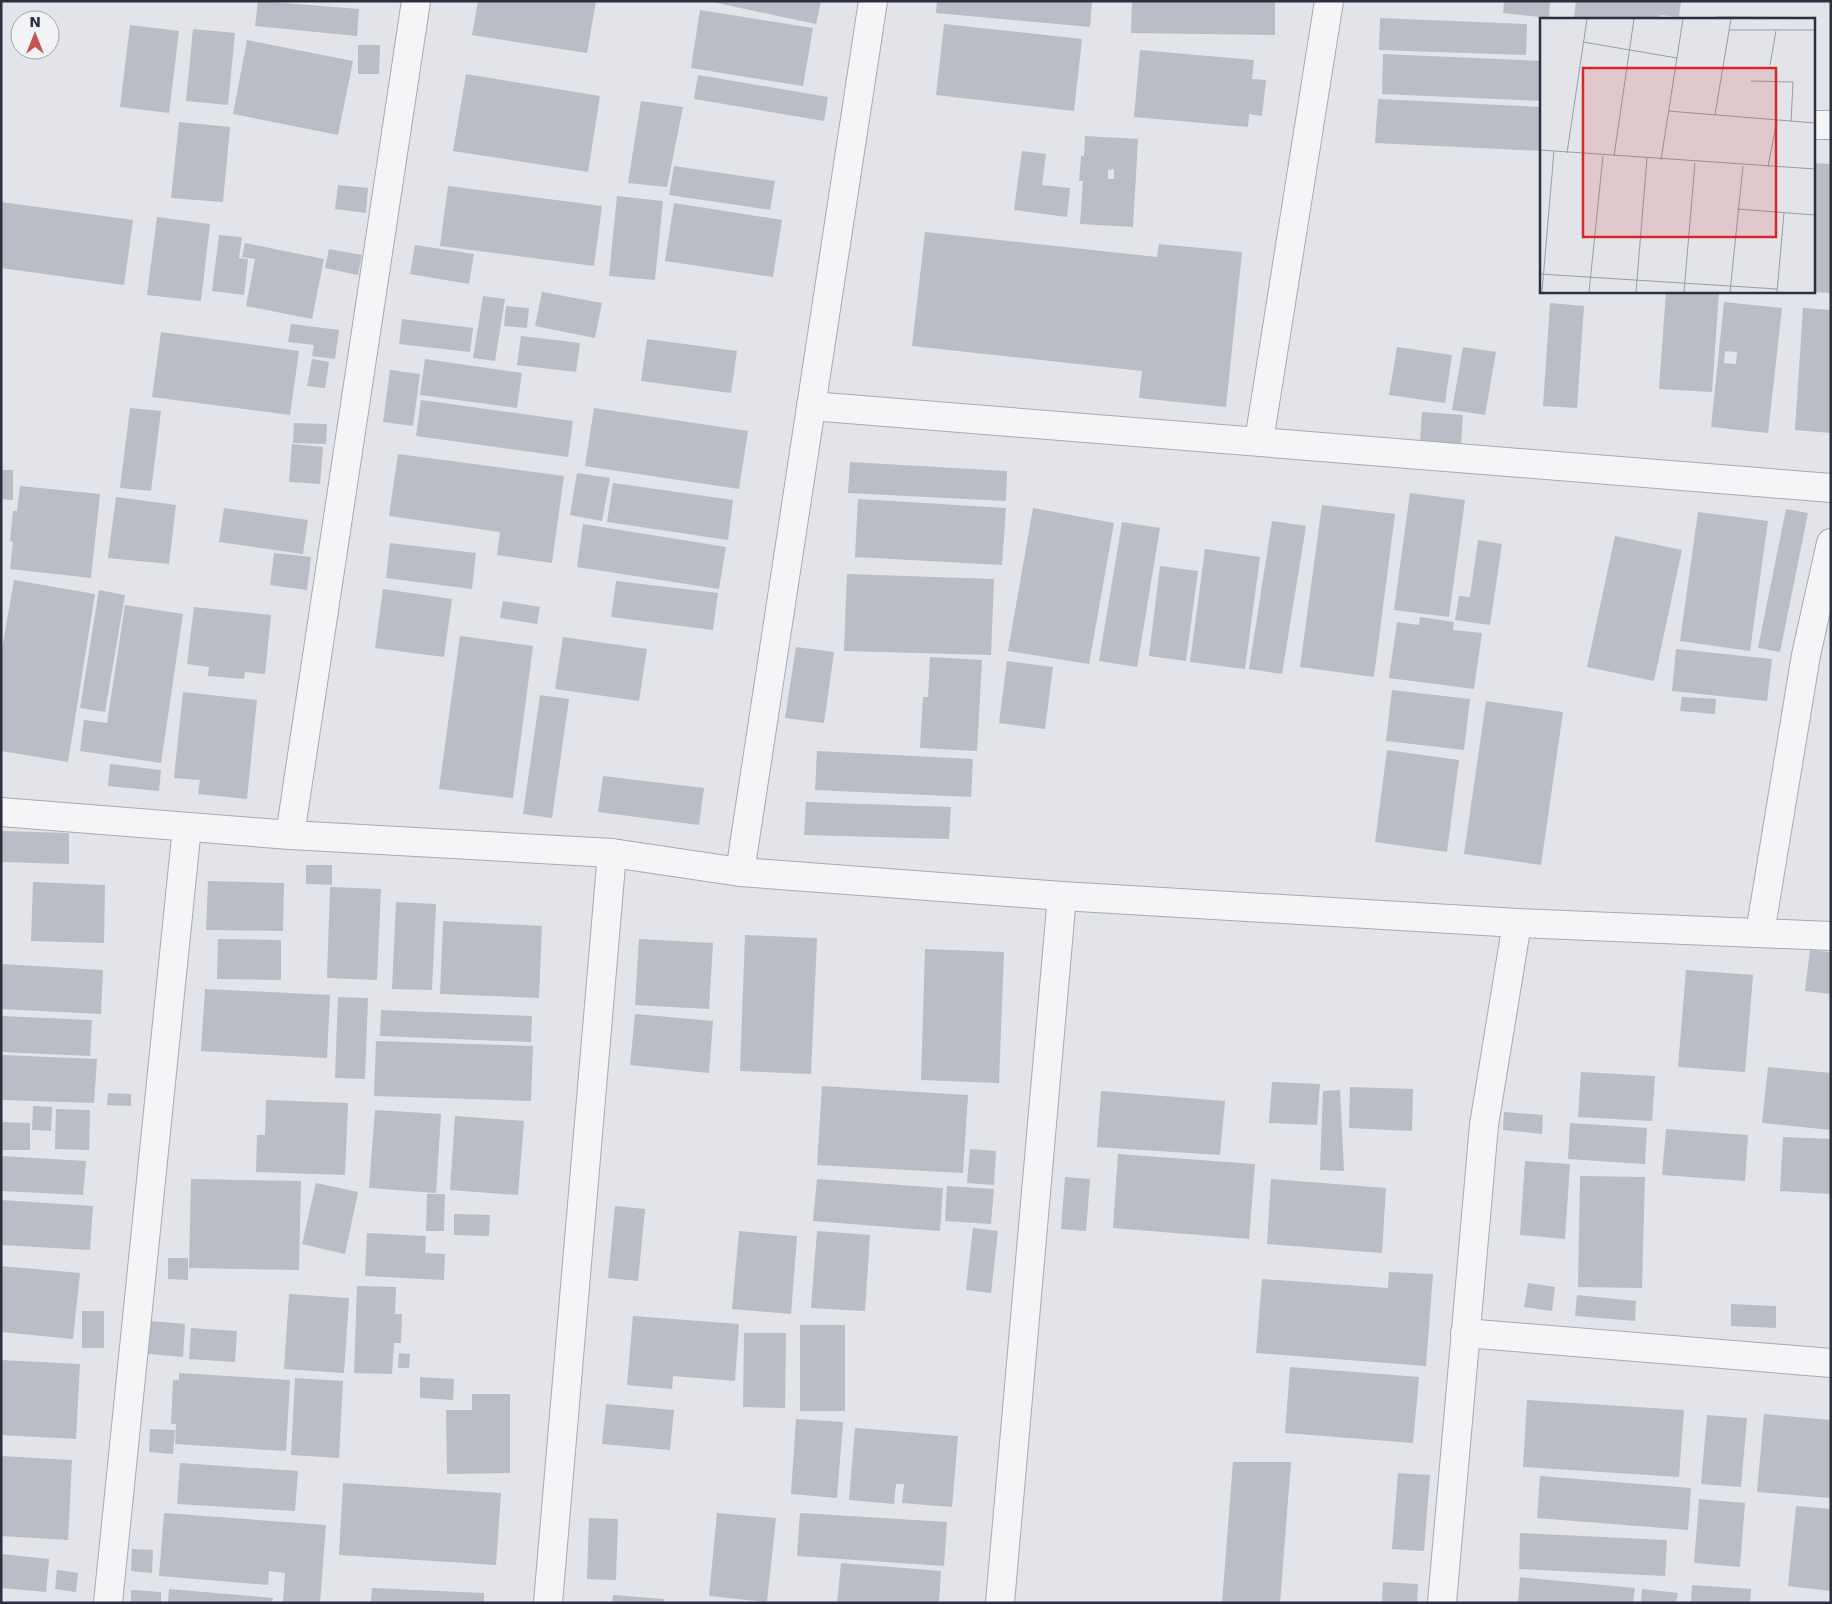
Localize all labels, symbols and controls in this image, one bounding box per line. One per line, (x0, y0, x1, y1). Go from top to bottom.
north arrow (10, 10, 60, 60)
text: N (29, 14, 41, 30)
inset map (1540, 18, 1814, 292)

